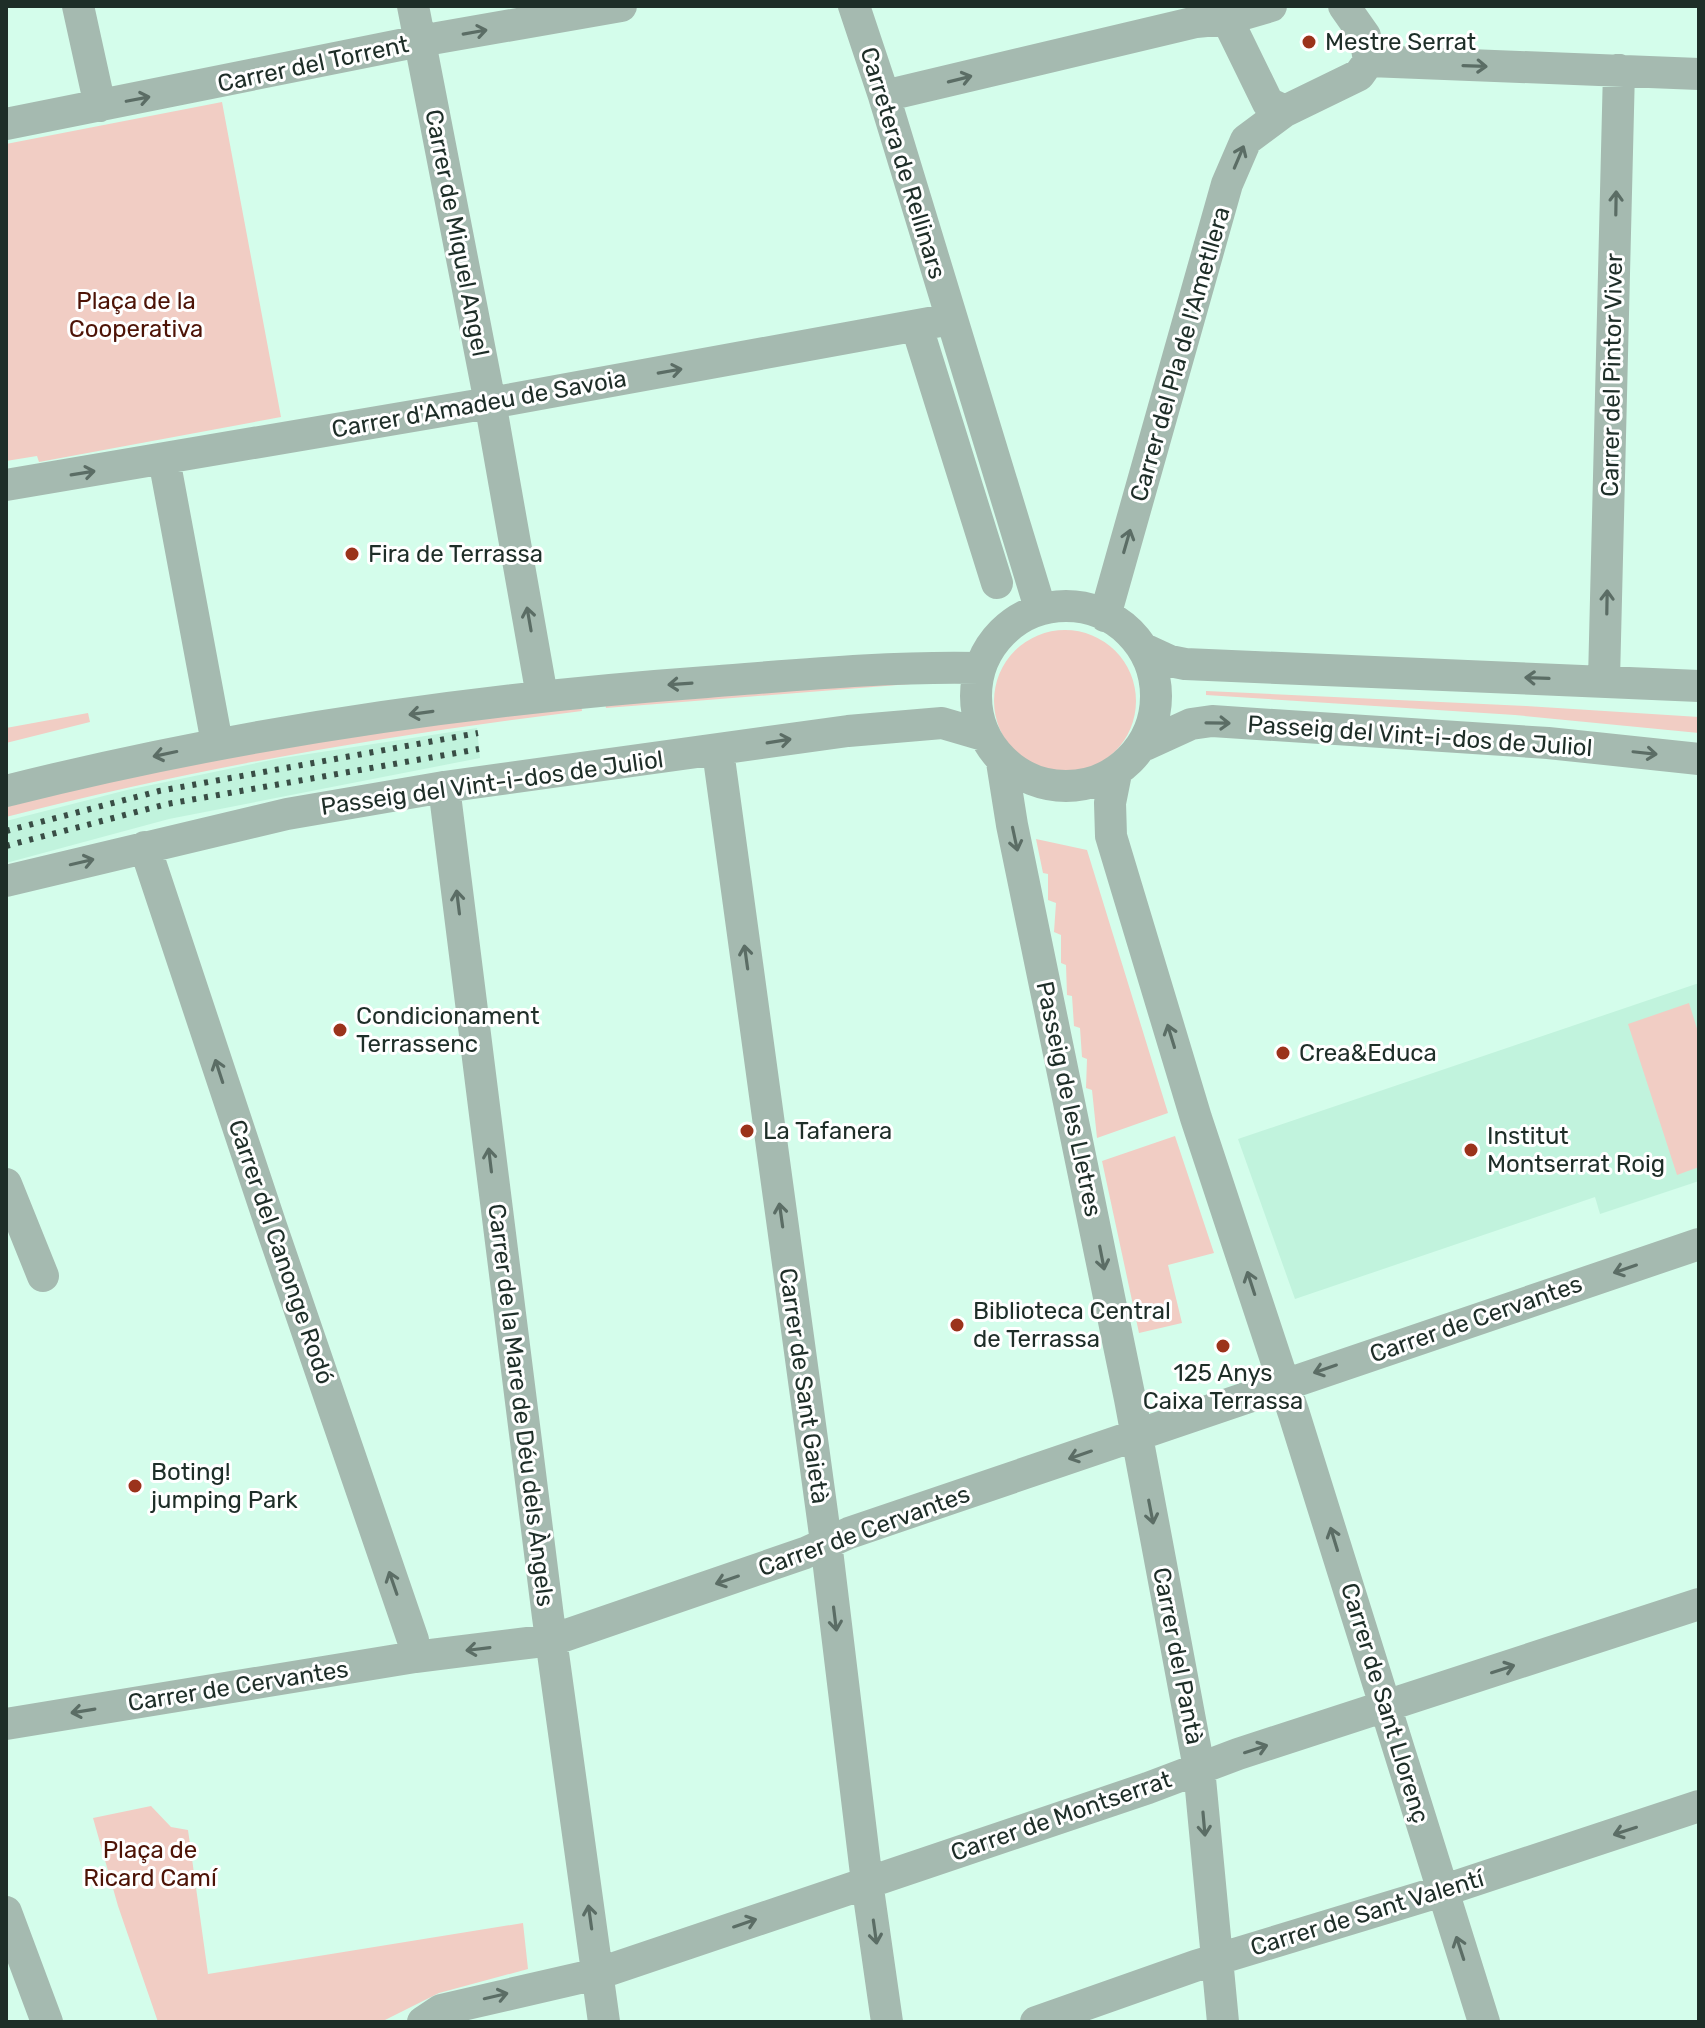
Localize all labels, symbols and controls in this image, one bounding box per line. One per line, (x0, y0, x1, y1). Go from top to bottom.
one-way arrow (462, 23, 487, 38)
place label: Mestre Serrat (1325, 28, 1476, 56)
street label: Carrer del Torrent (215, 30, 411, 98)
marker: Mestre Serrat (1300, 33, 1318, 51)
street label: Carretera de Rellinars (854, 44, 952, 282)
one-way arrow (1461, 58, 1488, 73)
one-way arrow (947, 71, 973, 86)
one-way arrow (124, 91, 150, 106)
street label: Carrer de Miquel Angel (419, 107, 495, 359)
one-way arrow (1232, 146, 1247, 170)
one-way arrow (1609, 190, 1624, 217)
street label: Carrer del Pla de l'Ametllera (1124, 203, 1236, 505)
street label: Carrer del Pintor Viver (1596, 253, 1628, 497)
park label: Plaça de la Cooperativa (69, 287, 203, 343)
one-way arrow (657, 362, 682, 377)
street label: Carrer d'Amadeu de Savoia (329, 364, 629, 444)
one-way arrow (70, 464, 95, 479)
one-way arrow (1120, 529, 1135, 555)
place label: Fira de Terrassa (368, 540, 543, 568)
marker: Fira de Terrassa (343, 545, 361, 563)
one-way arrow (1599, 589, 1615, 616)
one-way arrow (520, 607, 535, 632)
one-way arrow (1524, 670, 1551, 685)
one-way arrow (667, 677, 694, 692)
one-way arrow (409, 706, 435, 721)
street label: Passeig del Vint-i-dos de Juliol (1247, 710, 1593, 762)
one-way arrow (1204, 715, 1231, 730)
one-way arrow (766, 733, 791, 748)
street label: Passeig del Vint-i-dos de Juliol (319, 745, 665, 821)
one-way arrow (1631, 746, 1658, 761)
one-way arrow (152, 747, 178, 762)
one-way arrow (1008, 826, 1023, 852)
one-way arrow (68, 854, 94, 869)
one-way arrow (450, 889, 465, 915)
one-way arrow (738, 945, 753, 970)
street label: Passeig de les Lletres (1030, 979, 1108, 1219)
place label: Condicionament Terrassenc (356, 1002, 540, 1058)
marker: Condicionament Terrassenc (331, 1021, 349, 1039)
one-way arrow (1163, 1023, 1178, 1049)
place label: Crea&Educa (1299, 1039, 1437, 1067)
marker: Crea&Educa (1274, 1044, 1292, 1062)
one-way arrow (211, 1059, 226, 1084)
street label: Carrer del Canonge Rodó (223, 1116, 339, 1388)
place label: La Tafanera (763, 1117, 892, 1145)
marker: La Tafanera (738, 1122, 756, 1140)
place label: Institut Montserrat Roig (1487, 1122, 1665, 1178)
marker: Institut Montserrat Roig (1462, 1141, 1480, 1159)
one-way arrow (483, 1147, 498, 1173)
street label: Carrer de la Mare de Déu dels Àngels (482, 1202, 560, 1608)
one-way arrow (773, 1202, 788, 1228)
one-way arrow (1095, 1245, 1110, 1271)
one-way arrow (1613, 1262, 1638, 1277)
street label: Carrer de Sant Gaietà (774, 1266, 834, 1506)
street label: Carrer de Cervantes (1366, 1269, 1586, 1369)
one-way arrow (1243, 1271, 1257, 1296)
place label: Biblioteca Central de Terrassa (973, 1297, 1171, 1353)
marker: Biblioteca Central de Terrassa (948, 1316, 966, 1334)
marker: 125 Anys Caixa Terrassa (1214, 1337, 1232, 1355)
place label: 125 Anys Caixa Terrassa (1143, 1359, 1303, 1415)
one-way arrow (1313, 1363, 1338, 1378)
one-way arrow (1068, 1448, 1093, 1463)
place label: Boting! jumping Park (150, 1458, 298, 1514)
marker: Boting! jumping Park (126, 1477, 144, 1495)
street label: Carrer de Cervantes (755, 1480, 973, 1582)
one-way arrow (1144, 1499, 1159, 1524)
one-way arrow (1325, 1527, 1340, 1552)
street label: Carrer del Pantà (1147, 1565, 1209, 1747)
one-way arrow (385, 1570, 400, 1595)
one-way arrow (715, 1573, 740, 1588)
street label: Carrer de Sant Llorenç (1335, 1579, 1435, 1827)
one-way arrow (828, 1606, 843, 1631)
one-way arrow (465, 1642, 492, 1657)
street label: Carrer de Cervantes (126, 1655, 350, 1717)
one-way arrow (1491, 1660, 1516, 1675)
one-way arrow (71, 1705, 96, 1720)
one-way arrow (1243, 1740, 1268, 1755)
street label: Carrer de Montserrat (947, 1765, 1175, 1867)
one-way arrow (1197, 1810, 1212, 1836)
one-way arrow (1613, 1824, 1638, 1839)
park label: Plaça de Ricard Camí (83, 1836, 218, 1892)
street label: Carrer de Sant Valentí (1247, 1864, 1488, 1962)
one-way arrow (582, 1905, 597, 1930)
one-way arrow (732, 1915, 757, 1930)
one-way arrow (868, 1919, 883, 1944)
one-way arrow (1452, 1936, 1467, 1961)
one-way arrow (483, 1988, 508, 2003)

